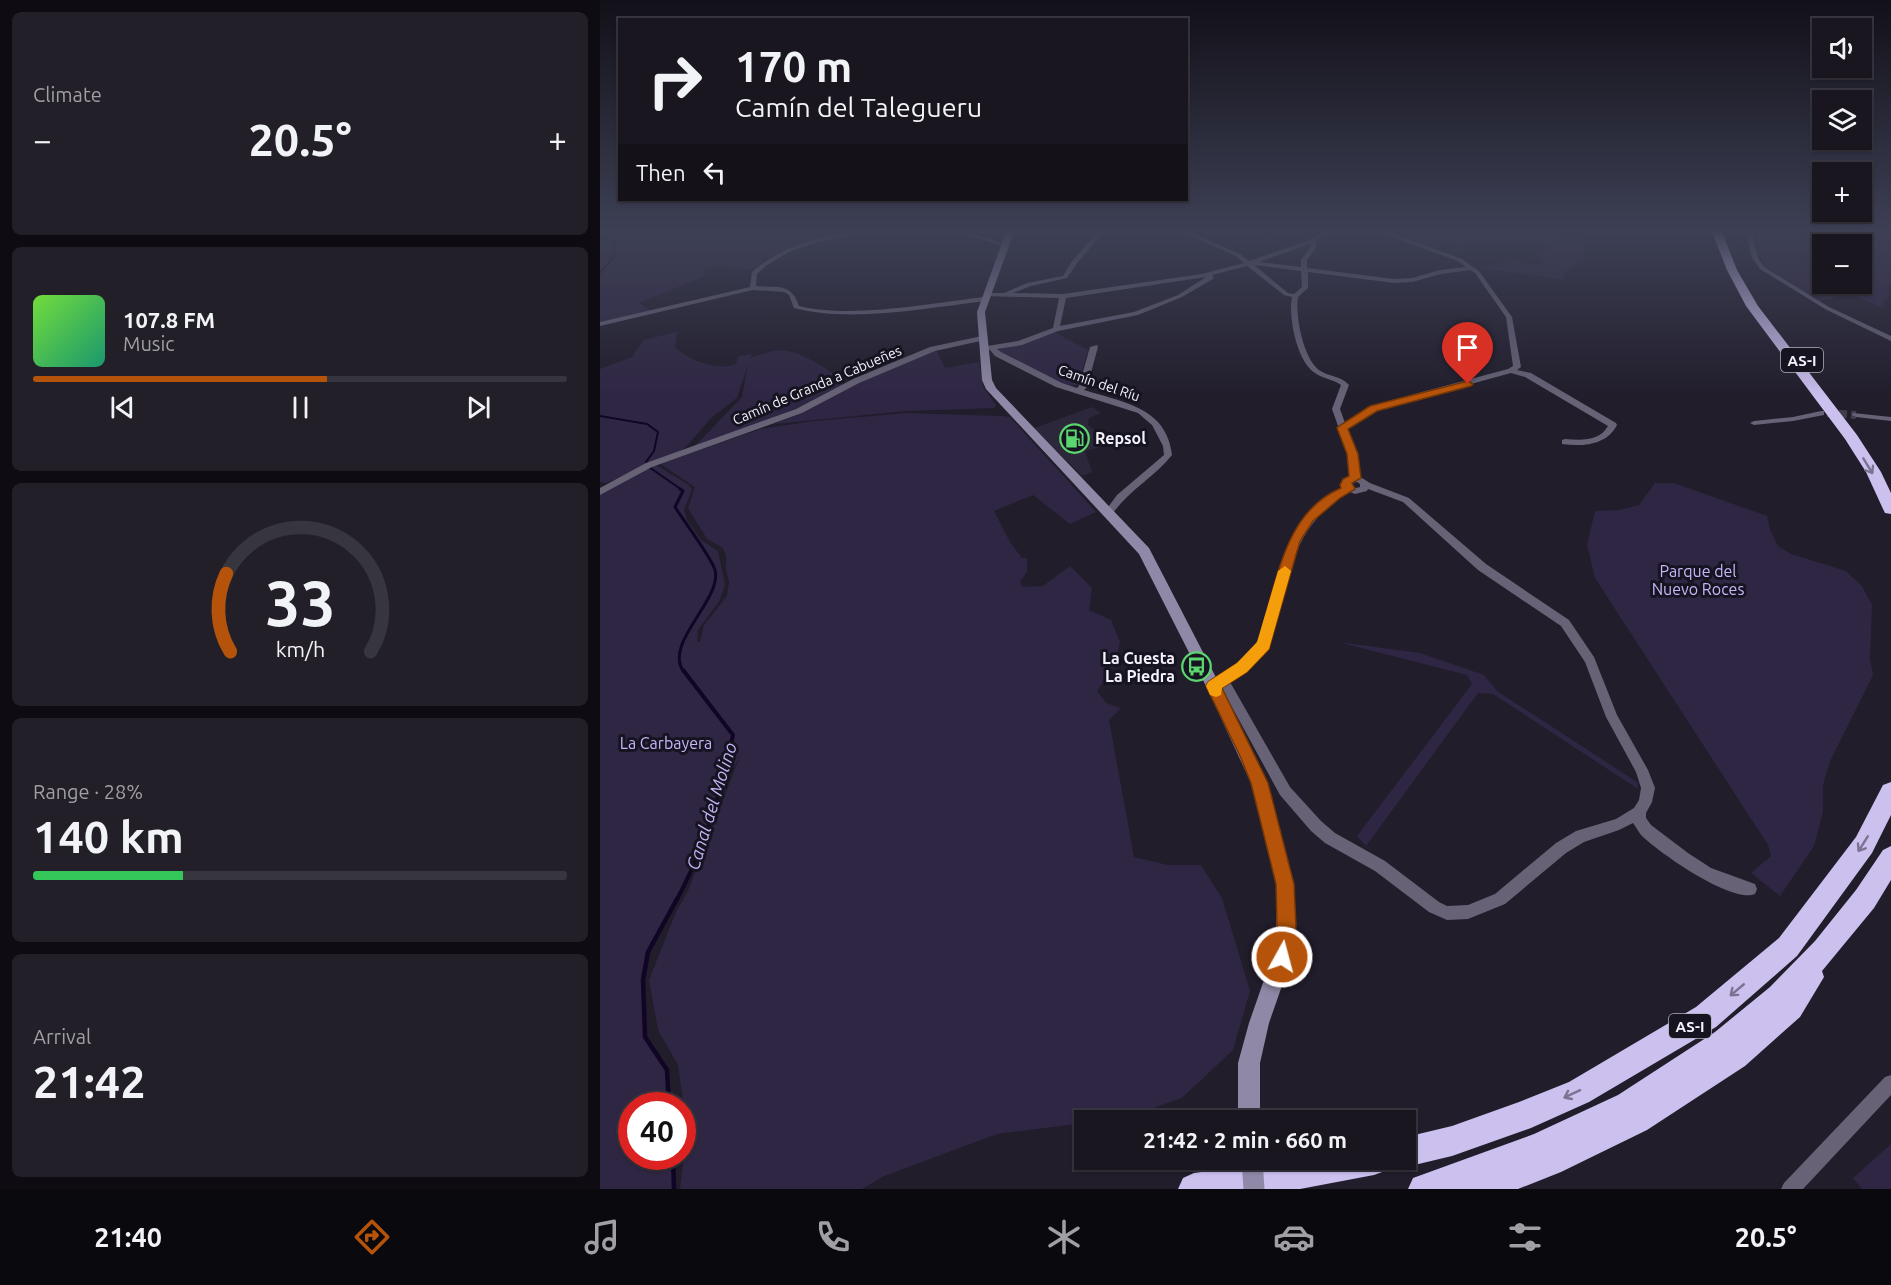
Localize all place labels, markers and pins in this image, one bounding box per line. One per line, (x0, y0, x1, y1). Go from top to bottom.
pin (1442, 322, 1493, 384)
fuel station icon: Repsol (1058, 422, 1090, 454)
place label: Repsol (1095, 429, 1146, 447)
place label: La Cuesta La Piedra (1102, 649, 1175, 685)
bus stop icon: La Cuesta La Piedra (1180, 651, 1212, 683)

